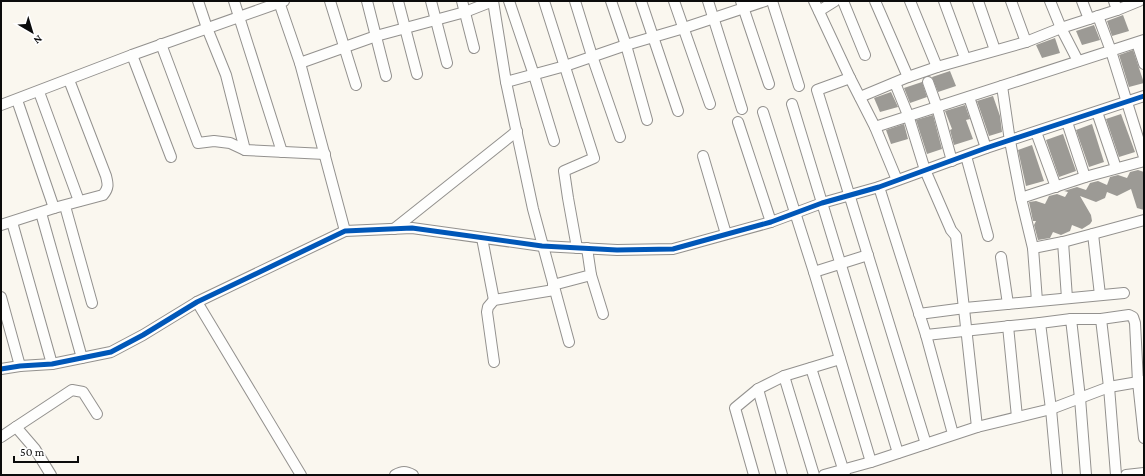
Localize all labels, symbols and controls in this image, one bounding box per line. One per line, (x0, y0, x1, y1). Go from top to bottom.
north arrow (12, 12, 52, 52)
text: N (31, 33, 45, 47)
scale bar (14, 438, 78, 464)
text: 50 m (20, 445, 45, 459)

